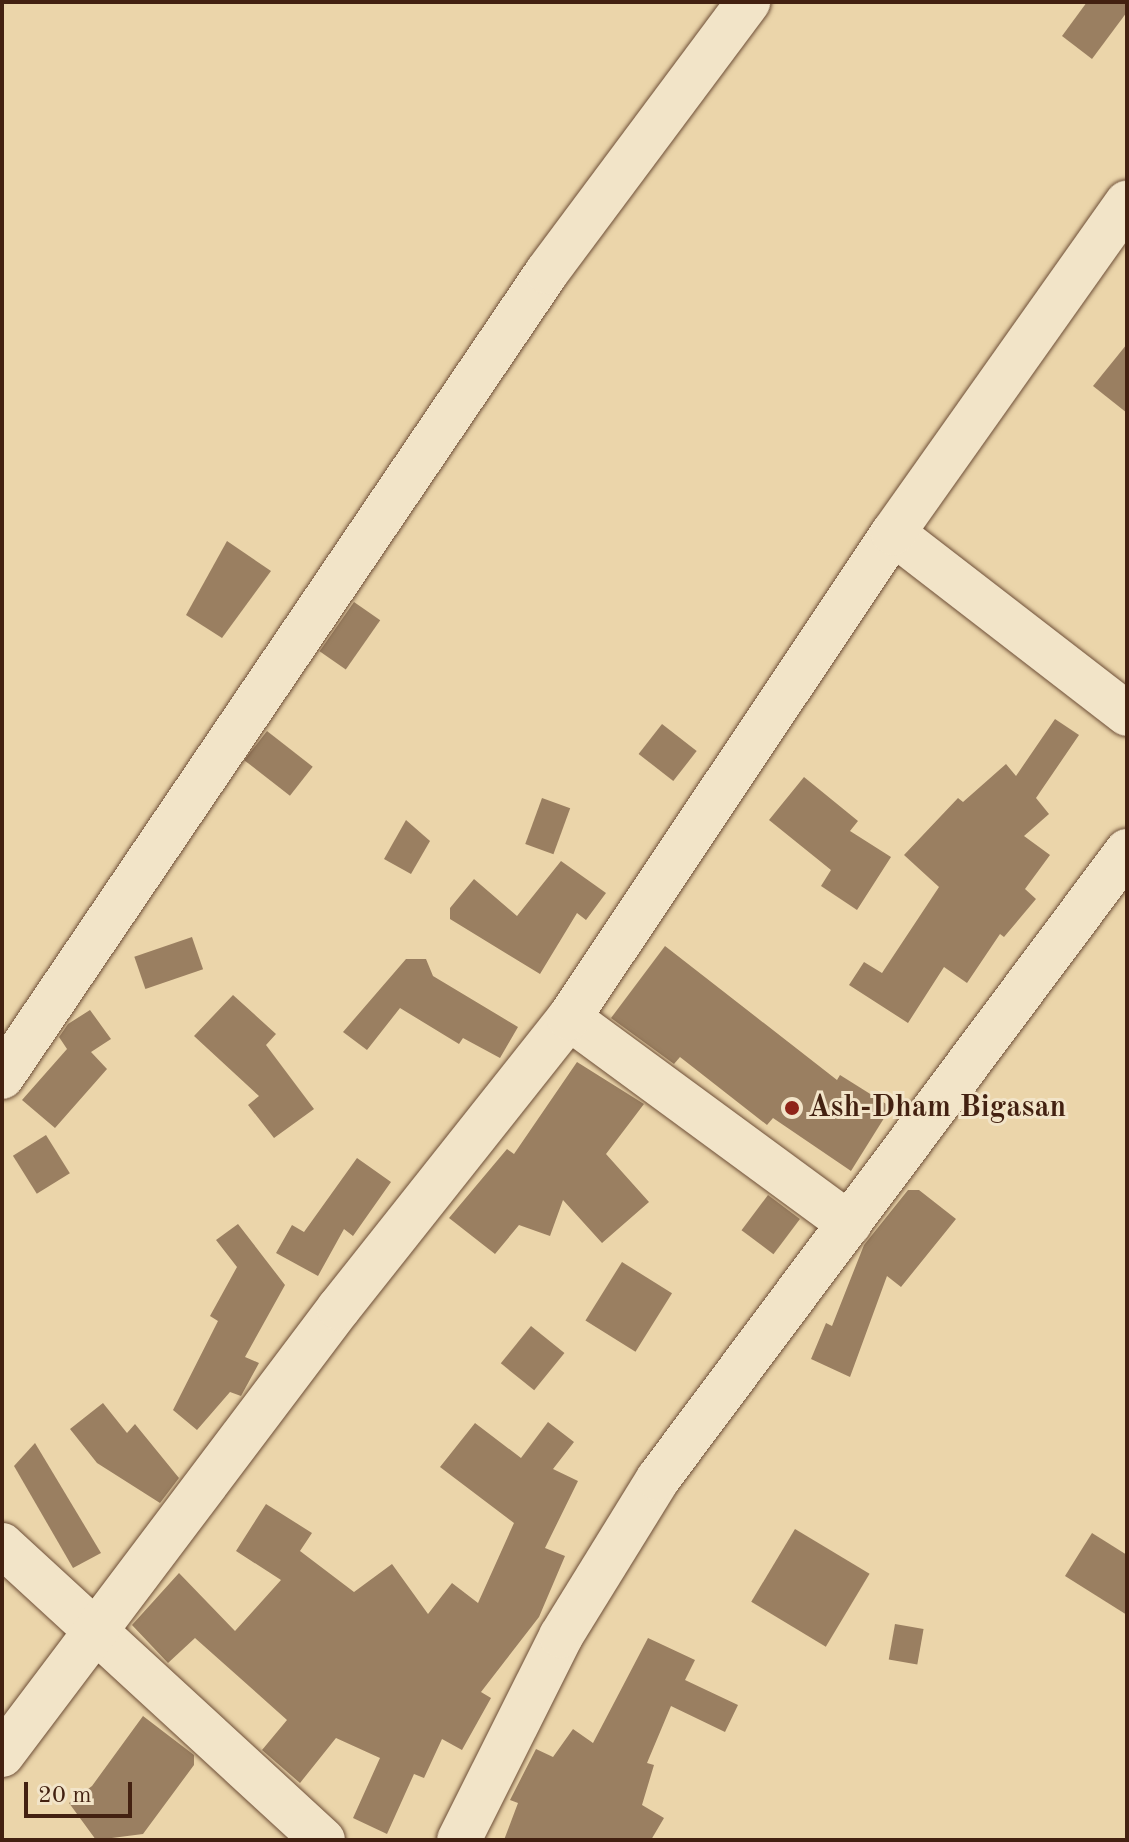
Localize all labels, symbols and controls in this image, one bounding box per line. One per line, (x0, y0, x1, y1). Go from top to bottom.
place label: Ash-Dham Bigasan (808, 1090, 1066, 1126)
marker: Ash-Dham Bigasan (783, 1099, 801, 1117)
scale bar (28, 1766, 136, 1816)
text: 20 m (38, 1784, 92, 1808)

